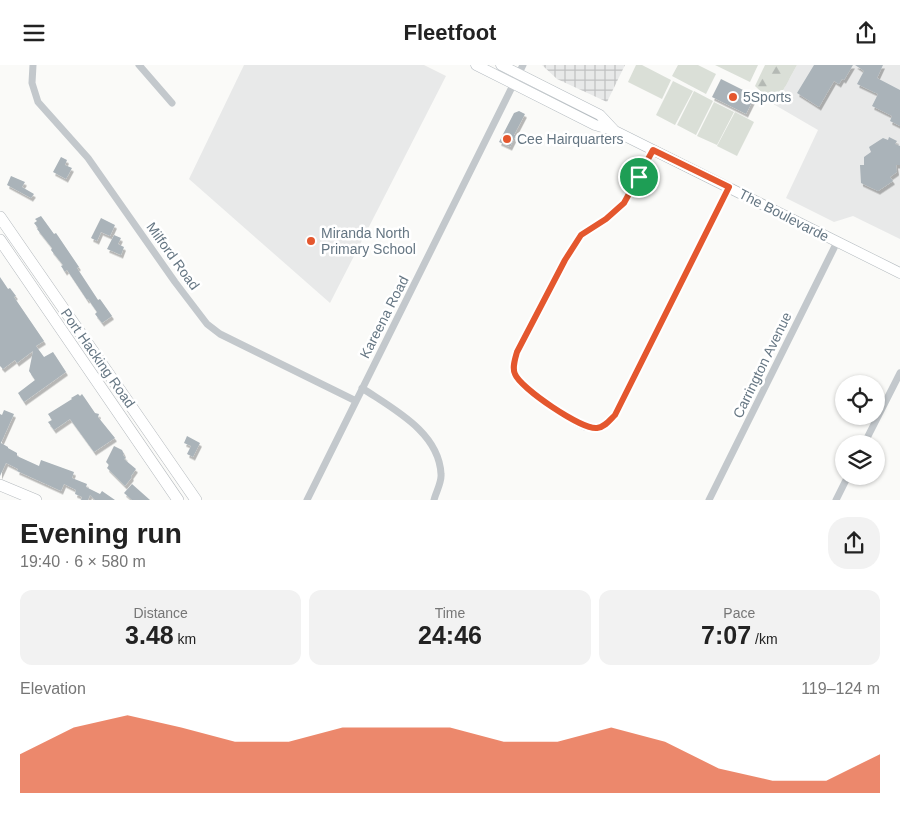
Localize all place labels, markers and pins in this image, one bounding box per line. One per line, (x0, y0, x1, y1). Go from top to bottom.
place label: 5Sports (743, 89, 791, 105)
marker: 5Sports (727, 91, 739, 103)
place label: Cee Hairquarters (517, 131, 624, 147)
marker: Cee Hairquarters (501, 133, 513, 145)
pin (618, 156, 660, 198)
place label: Miranda North Primary School (321, 225, 416, 257)
marker: Miranda North Primary School (305, 235, 317, 247)

